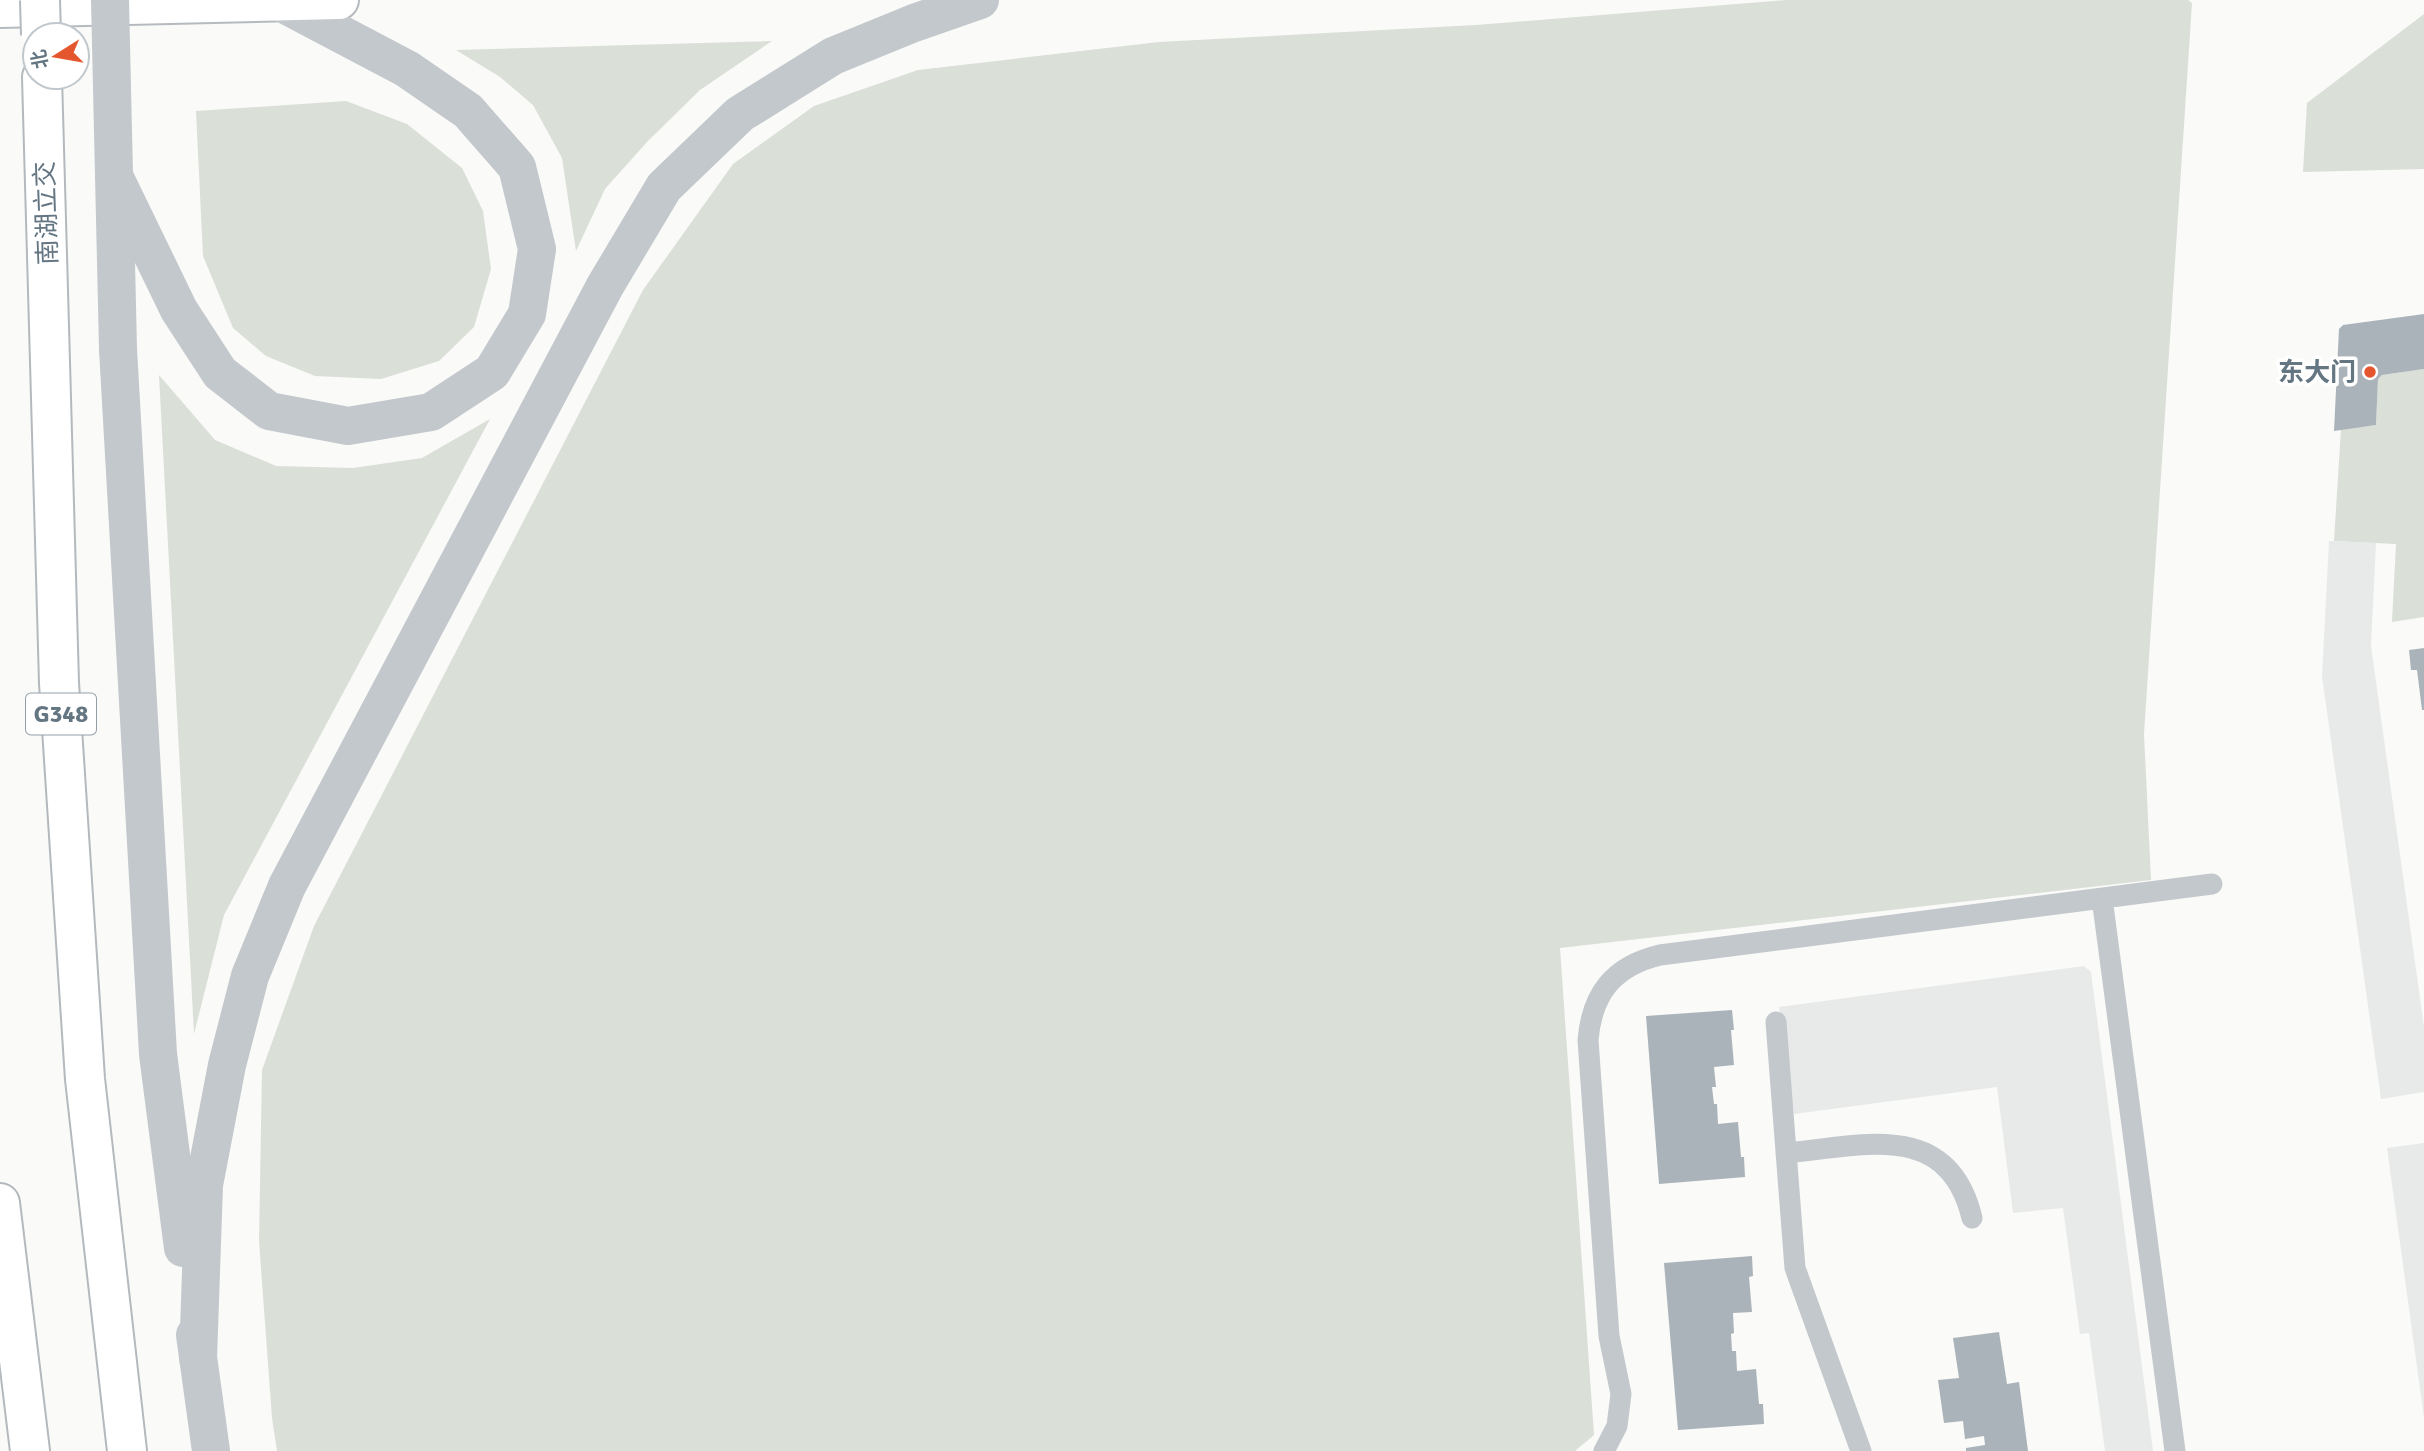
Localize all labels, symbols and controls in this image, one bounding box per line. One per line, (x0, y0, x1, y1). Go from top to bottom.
north arrow (21, 21, 91, 91)
text: 北 (27, 47, 54, 71)
street label: 南湖立交 (29, 160, 65, 265)
place label: 东大门 (2278, 357, 2356, 389)
marker: 东大门 (2362, 364, 2378, 380)
road number: G348 (26, 694, 96, 734)

